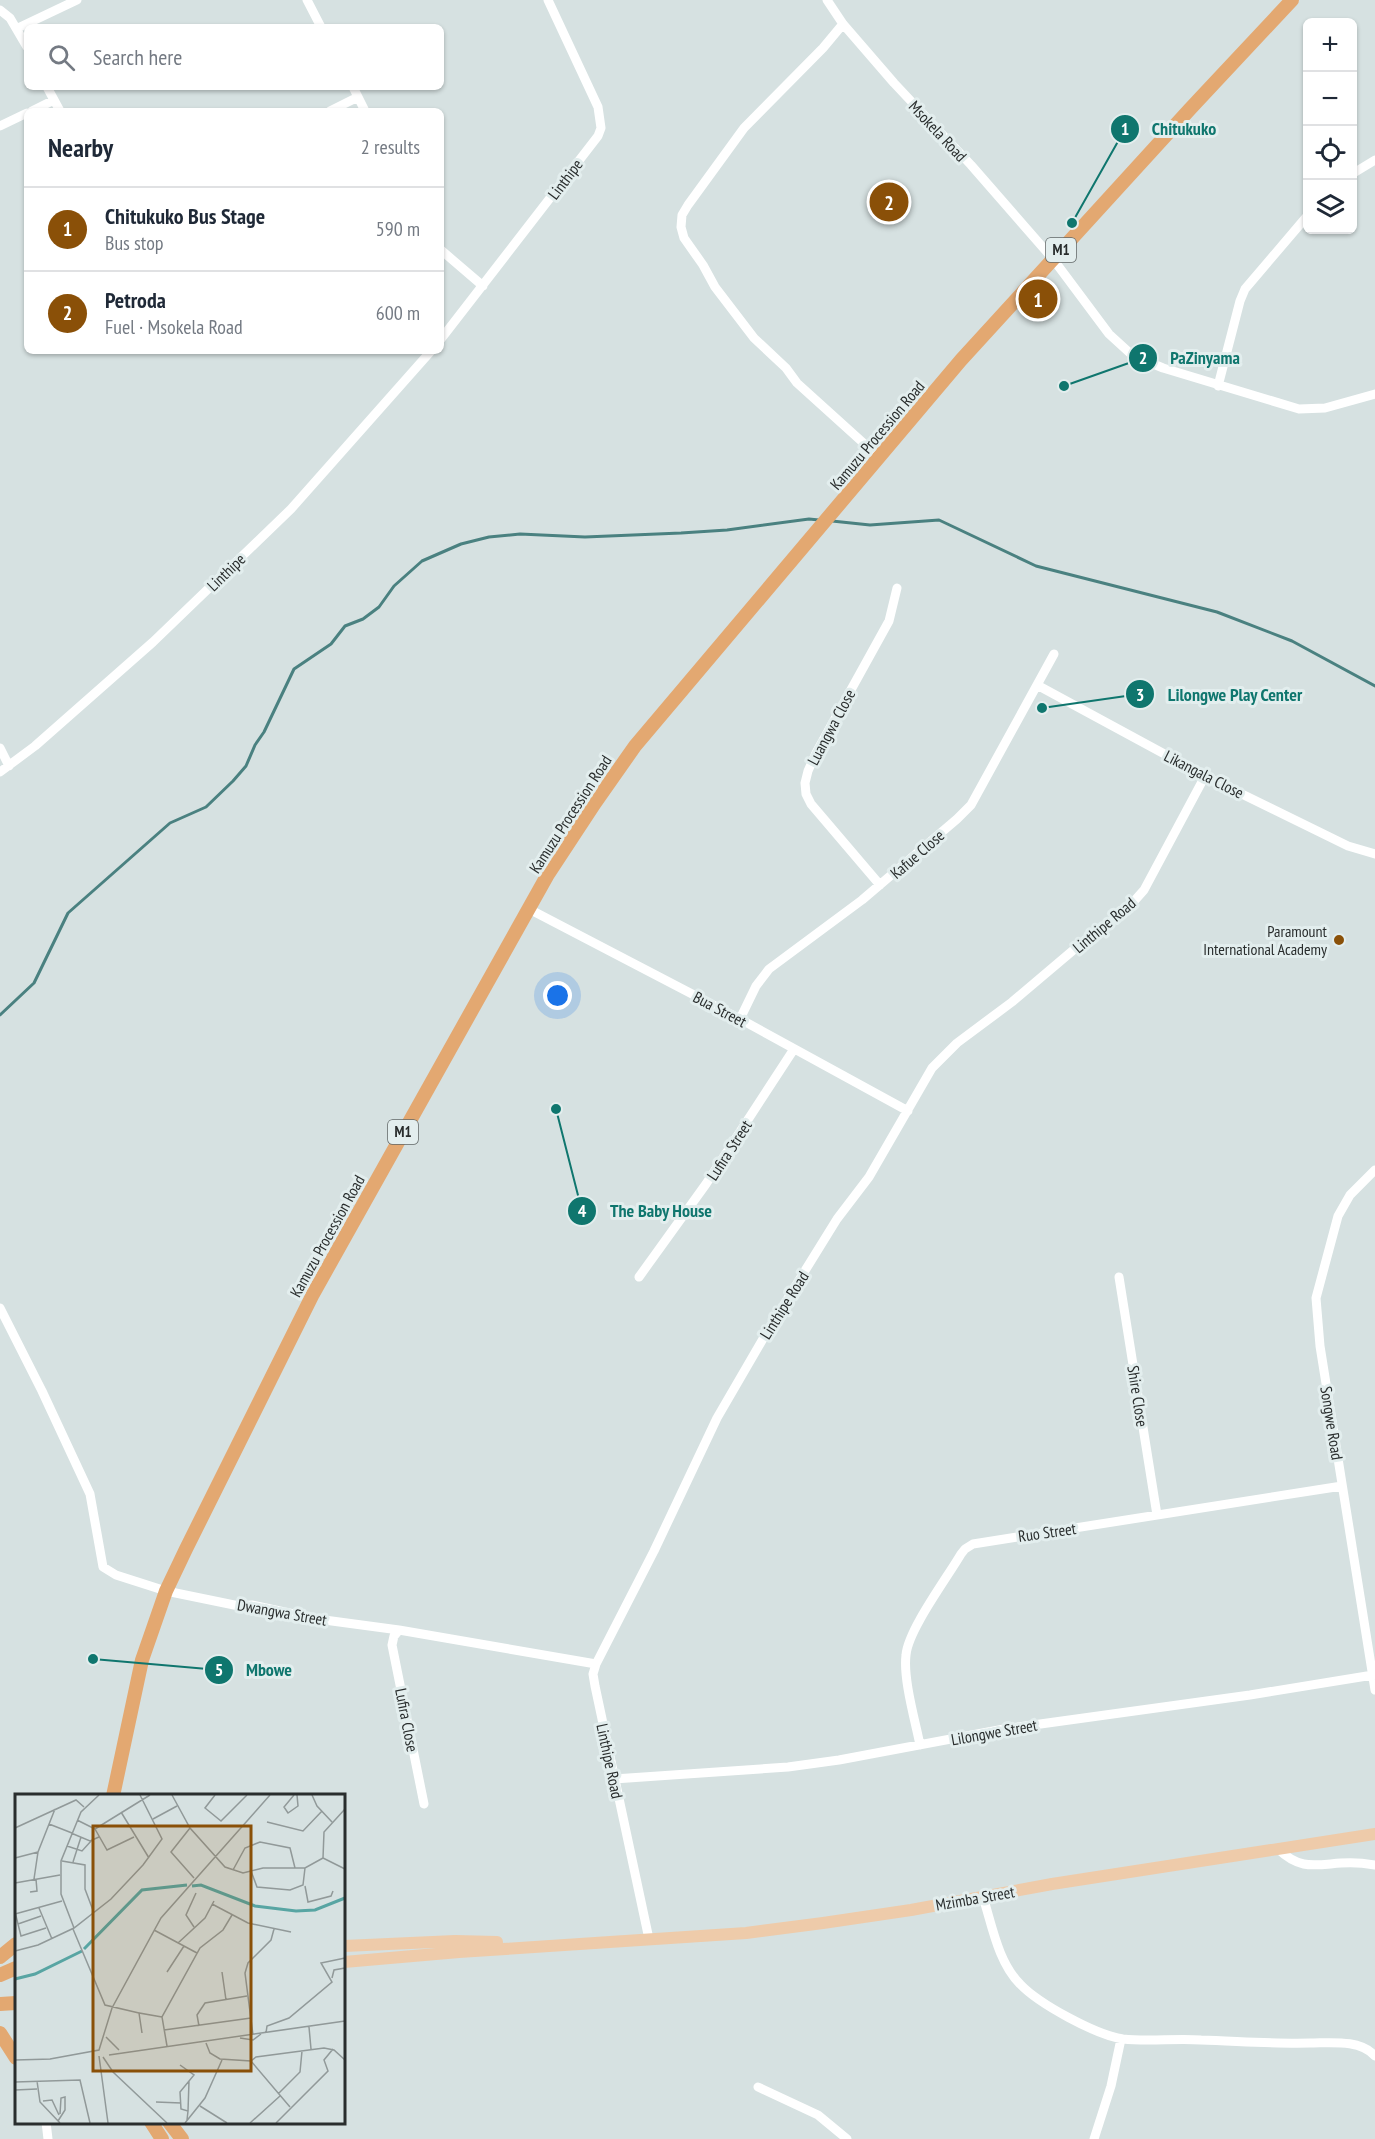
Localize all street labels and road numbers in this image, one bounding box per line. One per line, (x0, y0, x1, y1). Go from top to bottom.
street label: Msokela Road (905, 96, 971, 166)
street label: Linthipe (543, 155, 587, 203)
road number: M1 (1046, 238, 1076, 262)
street label: Kamuzu Procession Road (825, 376, 929, 494)
street label: Linthipe (203, 549, 249, 595)
street label: Luangwa Close (803, 686, 859, 768)
street label: Likangala Close (1161, 745, 1247, 803)
street label: Kamuzu Procession Road (524, 751, 616, 877)
street label: Kafue Close (886, 825, 948, 883)
street label: Linthipe Road (1068, 893, 1140, 957)
street label: Bua Street (690, 987, 751, 1032)
street label: Lufira Street (702, 1116, 756, 1184)
road number: M1 (388, 1120, 418, 1144)
street label: Kamuzu Procession Road (285, 1171, 369, 1301)
street label: Linthipe Road (755, 1267, 813, 1343)
street label: Shire Close (1123, 1364, 1153, 1428)
street label: Songwe Road (1316, 1385, 1348, 1461)
street label: Ruo Street (1017, 1518, 1078, 1546)
street label: Dwangwa Street (236, 1594, 329, 1630)
street label: Lufira Close (391, 1686, 423, 1754)
street label: Lilongwe Street (949, 1714, 1039, 1749)
street label: Linthipe Road (592, 1722, 628, 1800)
street label: Mzimba Street (934, 1881, 1017, 1915)

